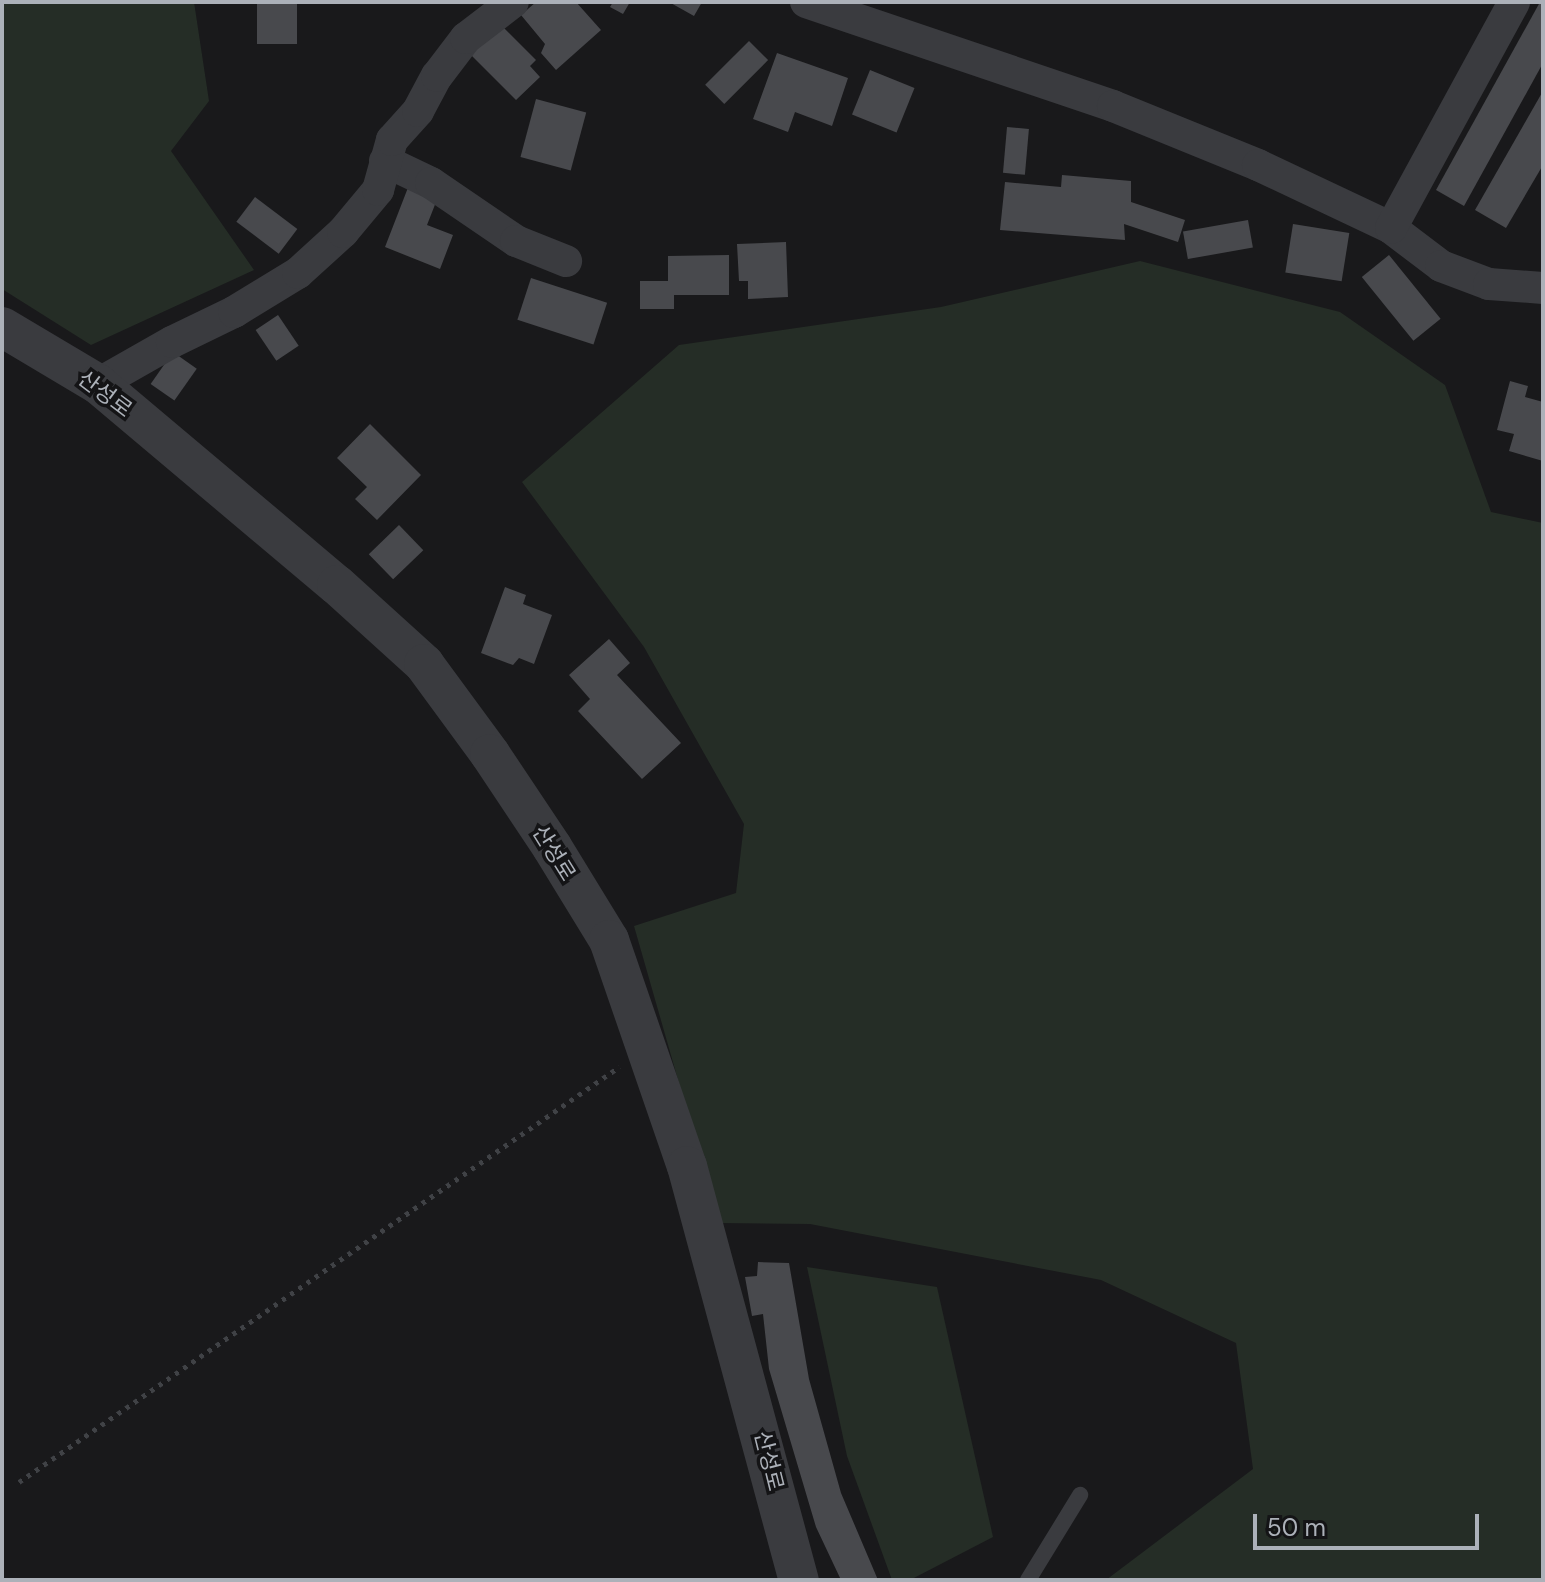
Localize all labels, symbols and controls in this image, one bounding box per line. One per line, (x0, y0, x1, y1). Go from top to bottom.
street label: 산성로 (73, 365, 137, 423)
street label: 산성로 (527, 820, 581, 886)
street label: 산성로 (749, 1428, 789, 1494)
scale bar (1257, 1498, 1483, 1548)
text: 50 m (1267, 1512, 1326, 1543)

